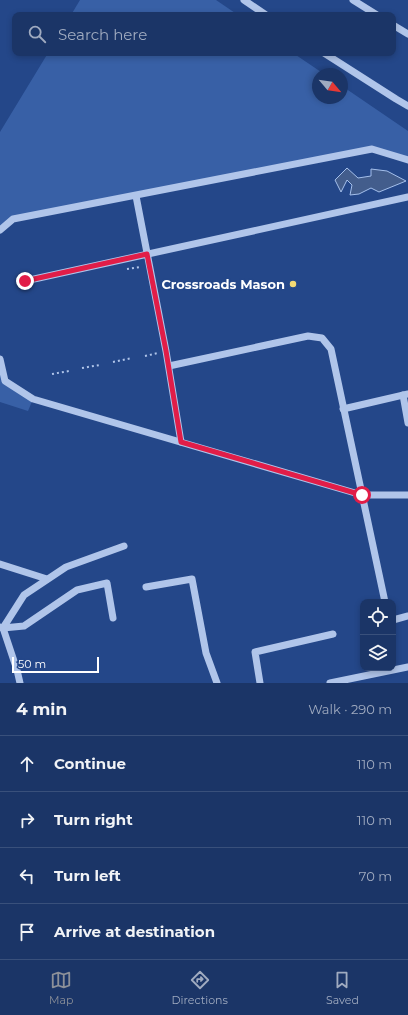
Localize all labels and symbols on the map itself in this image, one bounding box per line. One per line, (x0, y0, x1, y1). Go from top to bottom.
north arrow (312, 68, 348, 104)
route end (16, 272, 34, 290)
place label: Crossroads Mason (161, 276, 285, 292)
marker: Crossroads Mason (288, 279, 298, 289)
route start (353, 486, 371, 504)
scale bar (12, 655, 99, 674)

